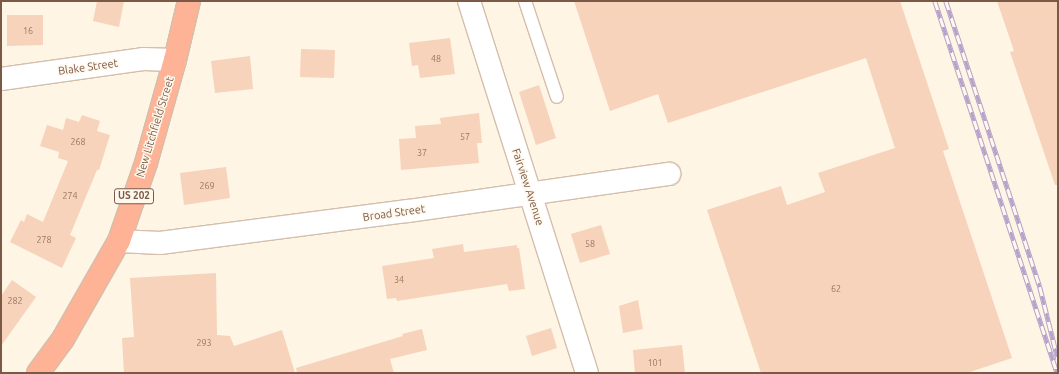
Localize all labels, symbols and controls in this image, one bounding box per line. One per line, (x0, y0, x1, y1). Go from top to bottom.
house number: 16 (23, 26, 33, 36)
house number: 48 (431, 54, 441, 64)
street label: Blake Street (57, 56, 119, 78)
street label: New Litchfield Street (133, 75, 177, 179)
house number: 57 (460, 132, 470, 142)
house number: 268 (70, 137, 86, 147)
street label: Fairview Avenue (509, 147, 547, 227)
house number: 37 (417, 148, 427, 158)
house number: 269 (199, 181, 215, 191)
road number: US 202 (114, 188, 154, 204)
house number: 274 (62, 191, 78, 201)
street label: Broad Street (362, 202, 426, 224)
house number: 278 (36, 235, 52, 245)
house number: 58 (585, 239, 595, 249)
house number: 34 (394, 275, 404, 285)
house number: 62 (831, 284, 841, 294)
house number: 282 (7, 296, 23, 306)
house number: 293 (196, 338, 212, 348)
house number: 101 (647, 358, 663, 368)

